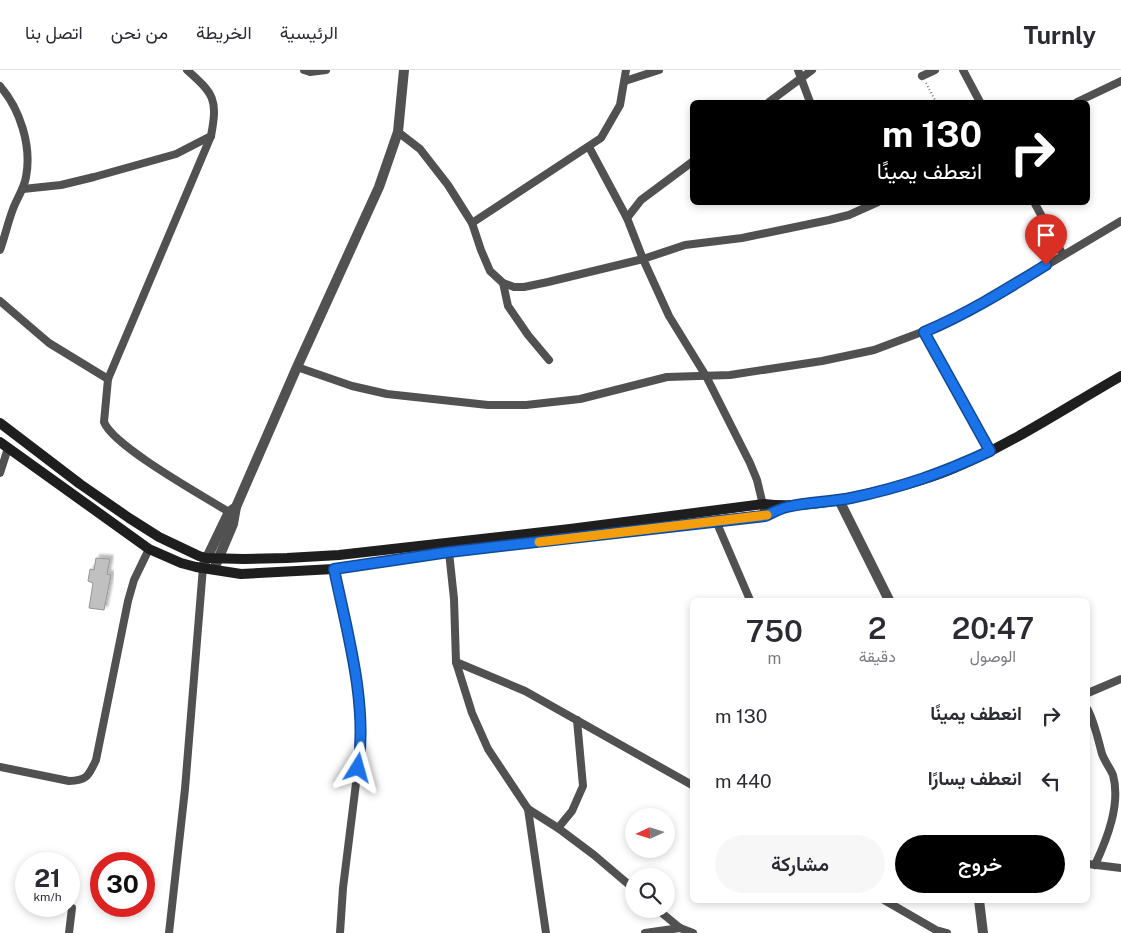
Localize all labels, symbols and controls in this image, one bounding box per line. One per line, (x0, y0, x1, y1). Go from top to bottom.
text: Turnly (1023, 21, 1096, 49)
text: اتصل بنا (25, 22, 83, 43)
text: من نحن (111, 22, 168, 43)
text: الخريطة (196, 22, 252, 43)
text: الرئيسية (280, 22, 338, 43)
text: 130 m (882, 114, 982, 155)
icon: right (1000, 120, 1065, 185)
text: انعطف يمينًا (877, 158, 982, 184)
pin (1025, 214, 1067, 265)
icon: arrive (1032, 221, 1060, 249)
text: 2 (868, 610, 887, 646)
text: 20:47 (952, 610, 1034, 646)
text: 750 (746, 613, 803, 649)
text: دقيقة (859, 647, 896, 666)
text: الوصول (970, 647, 1016, 666)
text: m (767, 649, 781, 668)
text: انعطف يمينًا (930, 702, 1022, 724)
icon: right (1037, 702, 1065, 730)
text: 130 m (715, 705, 767, 727)
position arrow (331, 741, 383, 793)
text: انعطف يسارًا (928, 767, 1022, 789)
icon: left (1037, 767, 1065, 795)
text: 440 m (715, 770, 772, 792)
north arrow (625, 808, 675, 858)
map controls (625, 808, 675, 918)
button: مشاركة (715, 835, 885, 893)
button: خروج (895, 835, 1065, 893)
speed limit sign: 30 (90, 852, 155, 917)
text: 21 (34, 863, 61, 893)
button: search (625, 868, 675, 918)
text: km/h (33, 890, 62, 904)

